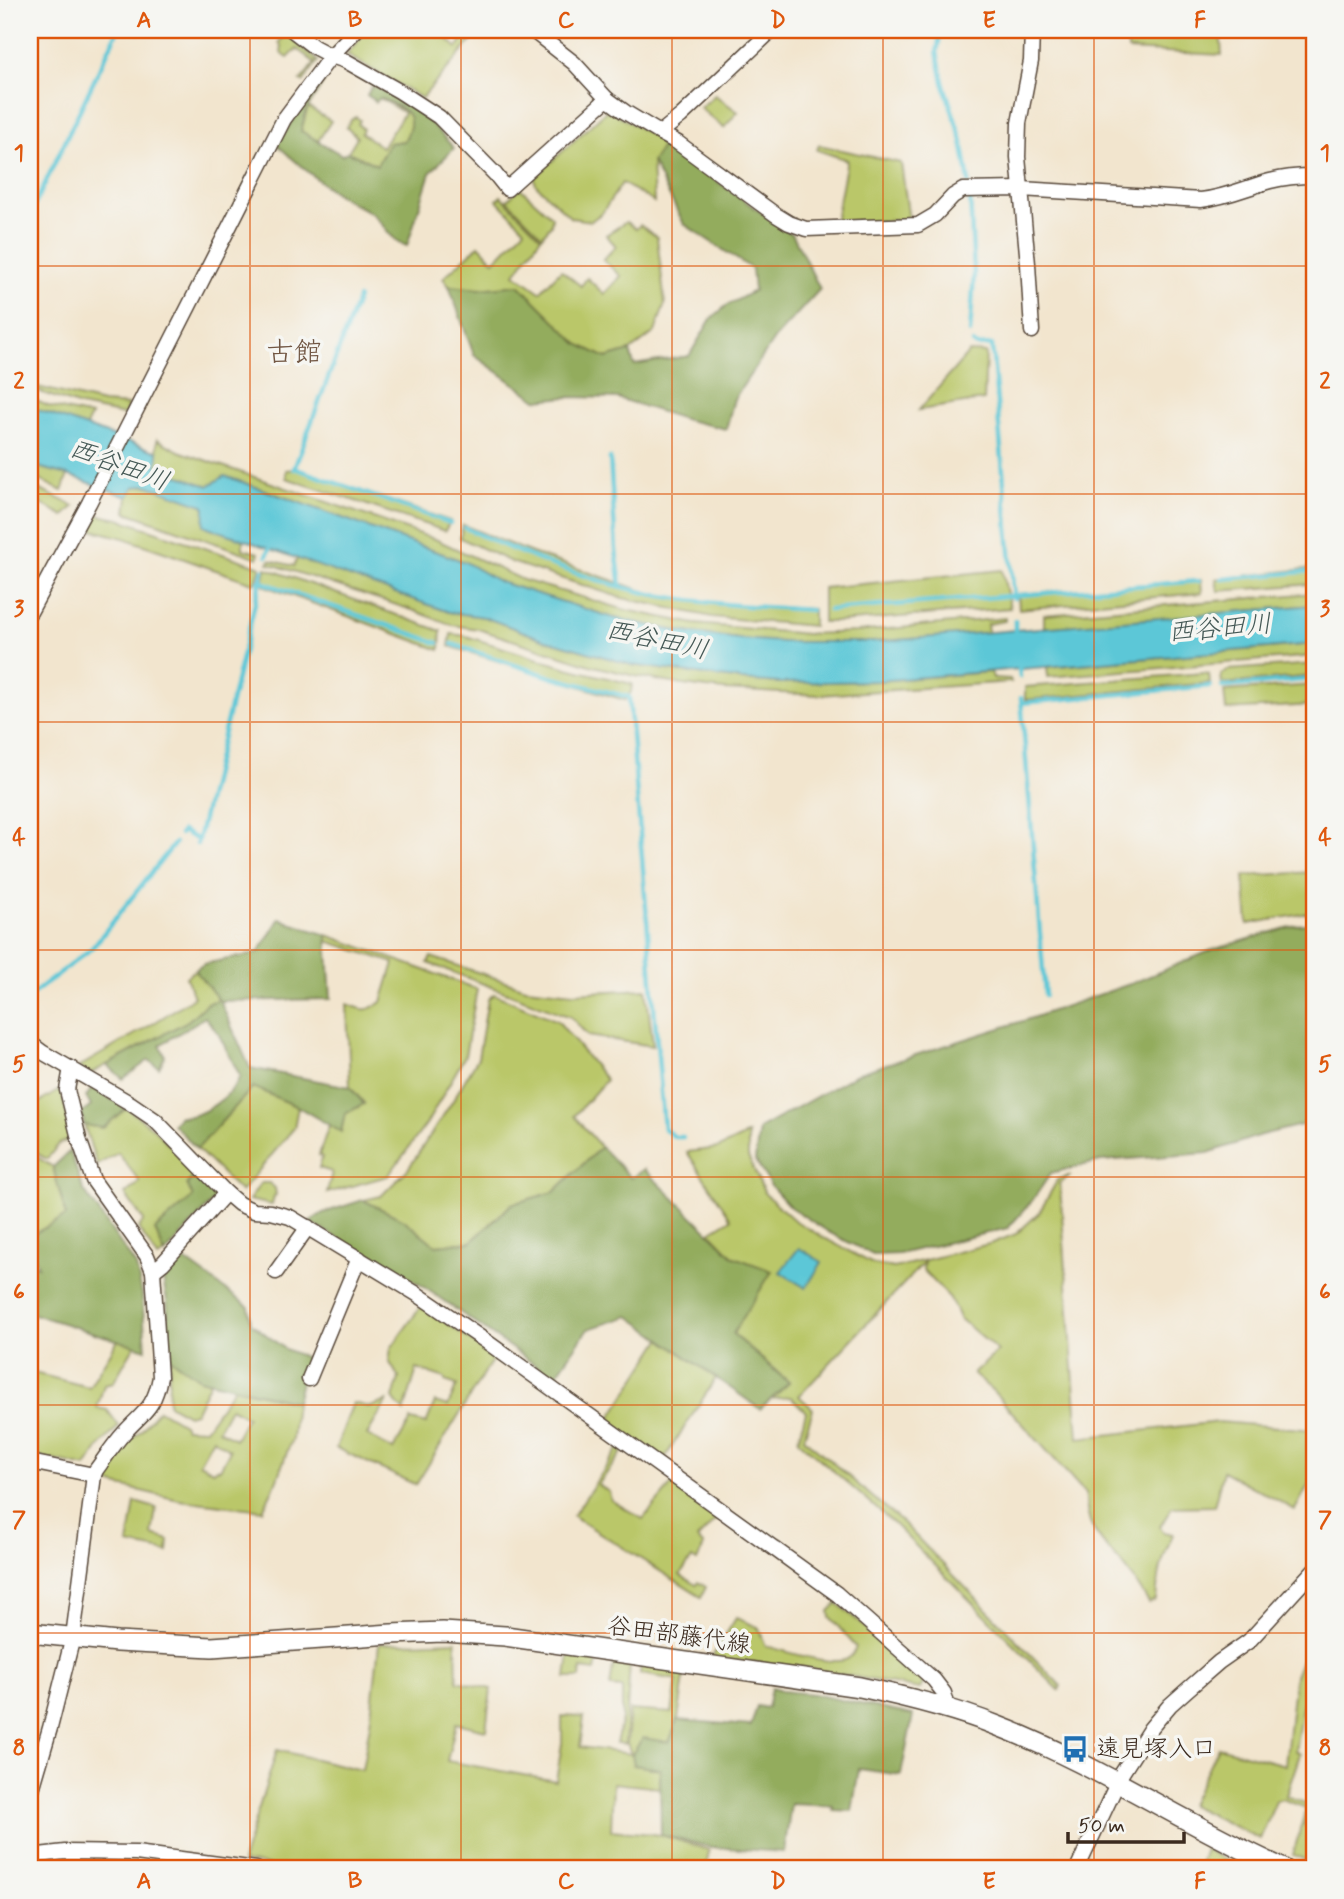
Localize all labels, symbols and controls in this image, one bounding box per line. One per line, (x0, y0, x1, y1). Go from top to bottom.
text: A (136, 6, 152, 36)
text: B (348, 6, 363, 36)
text: C (558, 6, 575, 36)
text: D (770, 6, 786, 36)
text: E (982, 6, 996, 36)
text: F (1194, 6, 1206, 36)
text: 1 (14, 139, 24, 169)
text: 1 (1320, 139, 1330, 169)
district label: 古館 (266, 335, 322, 372)
text: 2 (13, 367, 25, 397)
text: 2 (1319, 367, 1331, 397)
water label: 西谷田川 (64, 432, 174, 500)
text: 3 (14, 595, 25, 625)
text: 3 (1320, 595, 1331, 625)
water label: 西谷田川 (1167, 608, 1273, 650)
water label: 西谷田川 (603, 614, 711, 668)
text: 4 (12, 823, 26, 853)
text: 4 (1318, 823, 1332, 853)
text: 5 (12, 1050, 26, 1080)
text: 5 (1318, 1050, 1332, 1080)
text: 6 (13, 1278, 25, 1308)
text: 6 (1319, 1278, 1331, 1308)
text: 7 (12, 1506, 26, 1536)
text: 7 (1318, 1506, 1332, 1536)
street label: 谷田部藤代線 (606, 1611, 752, 1661)
text: 8 (13, 1734, 25, 1764)
bus stop icon: 遠見塚入口 (1060, 1734, 1090, 1764)
place label: 遠見塚入口 (1096, 1734, 1216, 1765)
text: 8 (1319, 1734, 1331, 1764)
scale bar (1068, 1801, 1183, 1845)
text: 50 m (1078, 1812, 1125, 1840)
text: A (136, 1867, 152, 1897)
text: B (348, 1867, 363, 1897)
text: C (558, 1867, 575, 1897)
text: D (770, 1867, 786, 1897)
text: E (982, 1867, 996, 1897)
text: F (1194, 1867, 1206, 1897)

